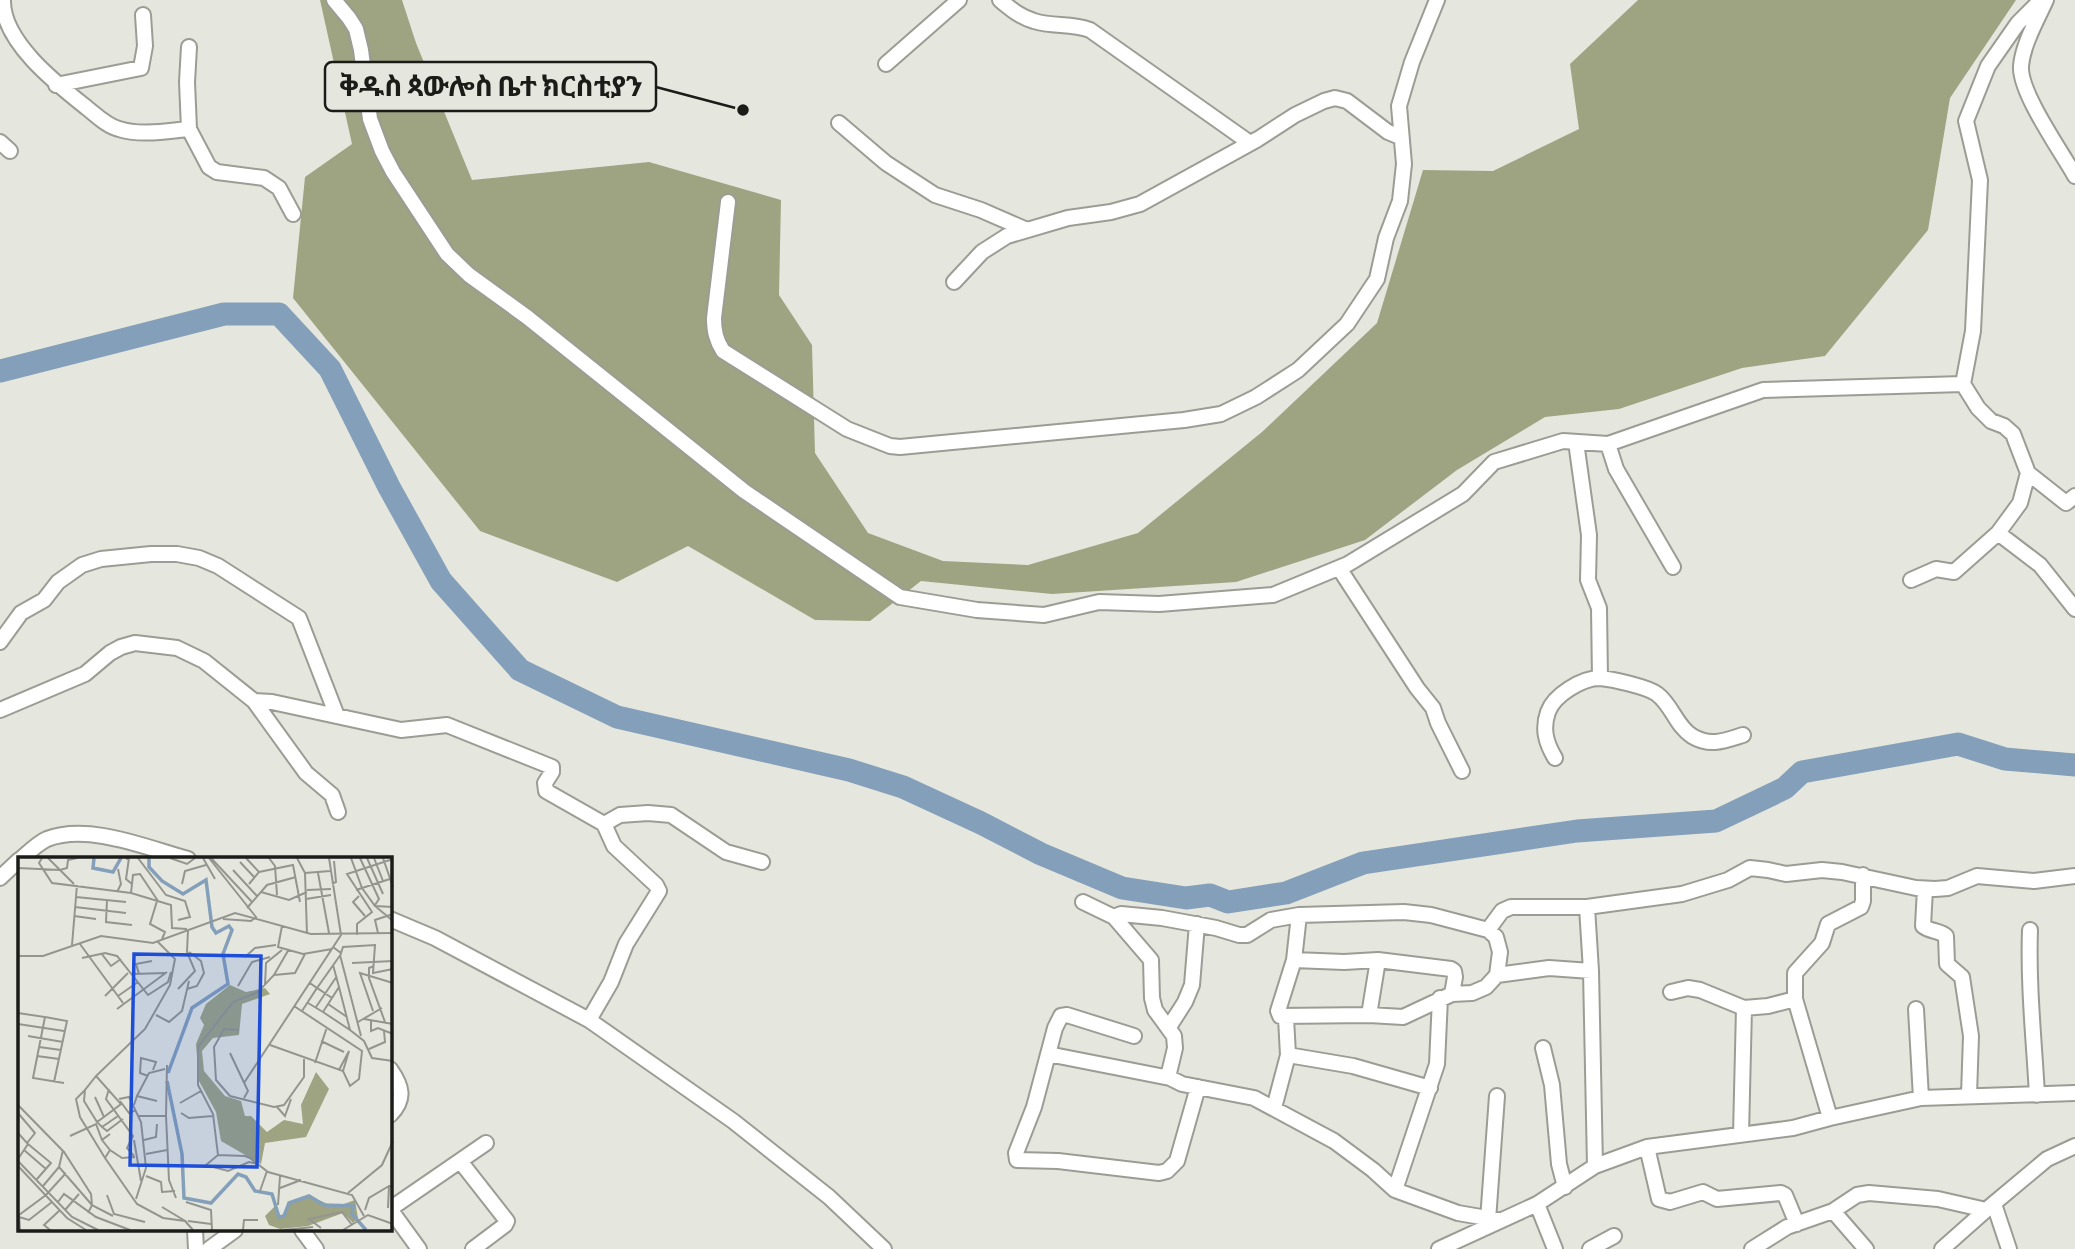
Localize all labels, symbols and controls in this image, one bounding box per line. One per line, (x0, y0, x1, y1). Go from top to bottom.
callout: ቅዱስ ጳውሎስ ቤተ ክርስቲያን (325, 62, 656, 111)
text: ቅዱስ ጳውሎስ ቤተ ክርስቲያን (339, 72, 643, 102)
inset map (18, 857, 392, 1232)

